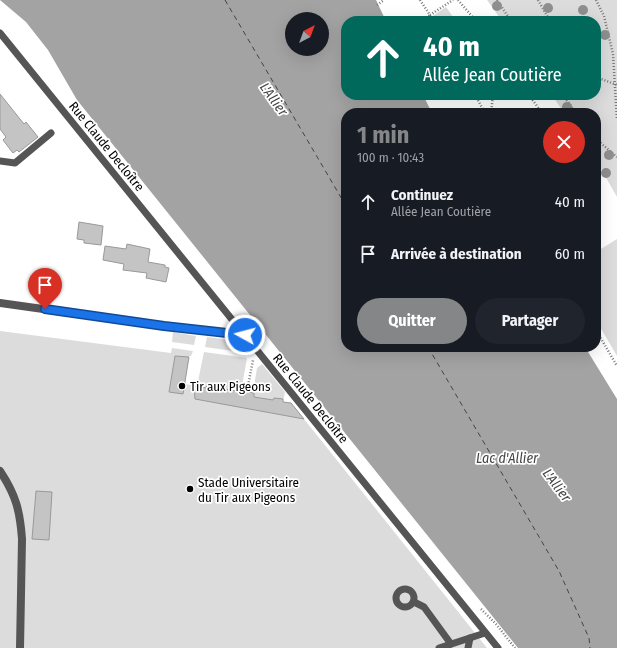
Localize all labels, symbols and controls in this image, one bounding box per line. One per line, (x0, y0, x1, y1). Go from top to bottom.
north arrow (285, 12, 329, 56)
map controls (285, 12, 329, 56)
text: 40 m (423, 30, 480, 63)
icon: ahead (357, 32, 409, 84)
text: Allée Jean Coutière (423, 64, 562, 86)
water label: L'Allier (256, 79, 292, 120)
street label: Rue Claude Decloître (66, 99, 147, 194)
text: 1 min (357, 121, 409, 149)
button: close (543, 121, 585, 163)
text: 100 m · 10:43 (357, 150, 424, 165)
text: Continuez (391, 186, 453, 204)
icon: ahead (357, 191, 379, 213)
text: 40 m (555, 193, 585, 211)
text: Allée Jean Coutière (391, 204, 491, 219)
icon: arrive (357, 243, 379, 265)
text: Arrivée à destination (391, 245, 522, 263)
text: 60 m (555, 245, 585, 263)
pin (28, 268, 62, 309)
icon: arrive (34, 274, 56, 296)
button: Quitter (357, 298, 467, 344)
button: Partager (475, 298, 585, 344)
position arrow (224, 314, 266, 356)
street label: Rue Claude Decloître (270, 351, 351, 446)
place label: Tir aux Pigeons (190, 379, 271, 394)
marker: Tir aux Pigeons (177, 381, 187, 391)
water label: Lac d'Allier (476, 450, 539, 467)
water label: L'Allier (539, 466, 575, 506)
place label: Stade Universitaire du Tir aux Pigeons (198, 475, 299, 505)
marker: Stade Universitaire du Tir aux Pigeons (185, 484, 195, 494)

